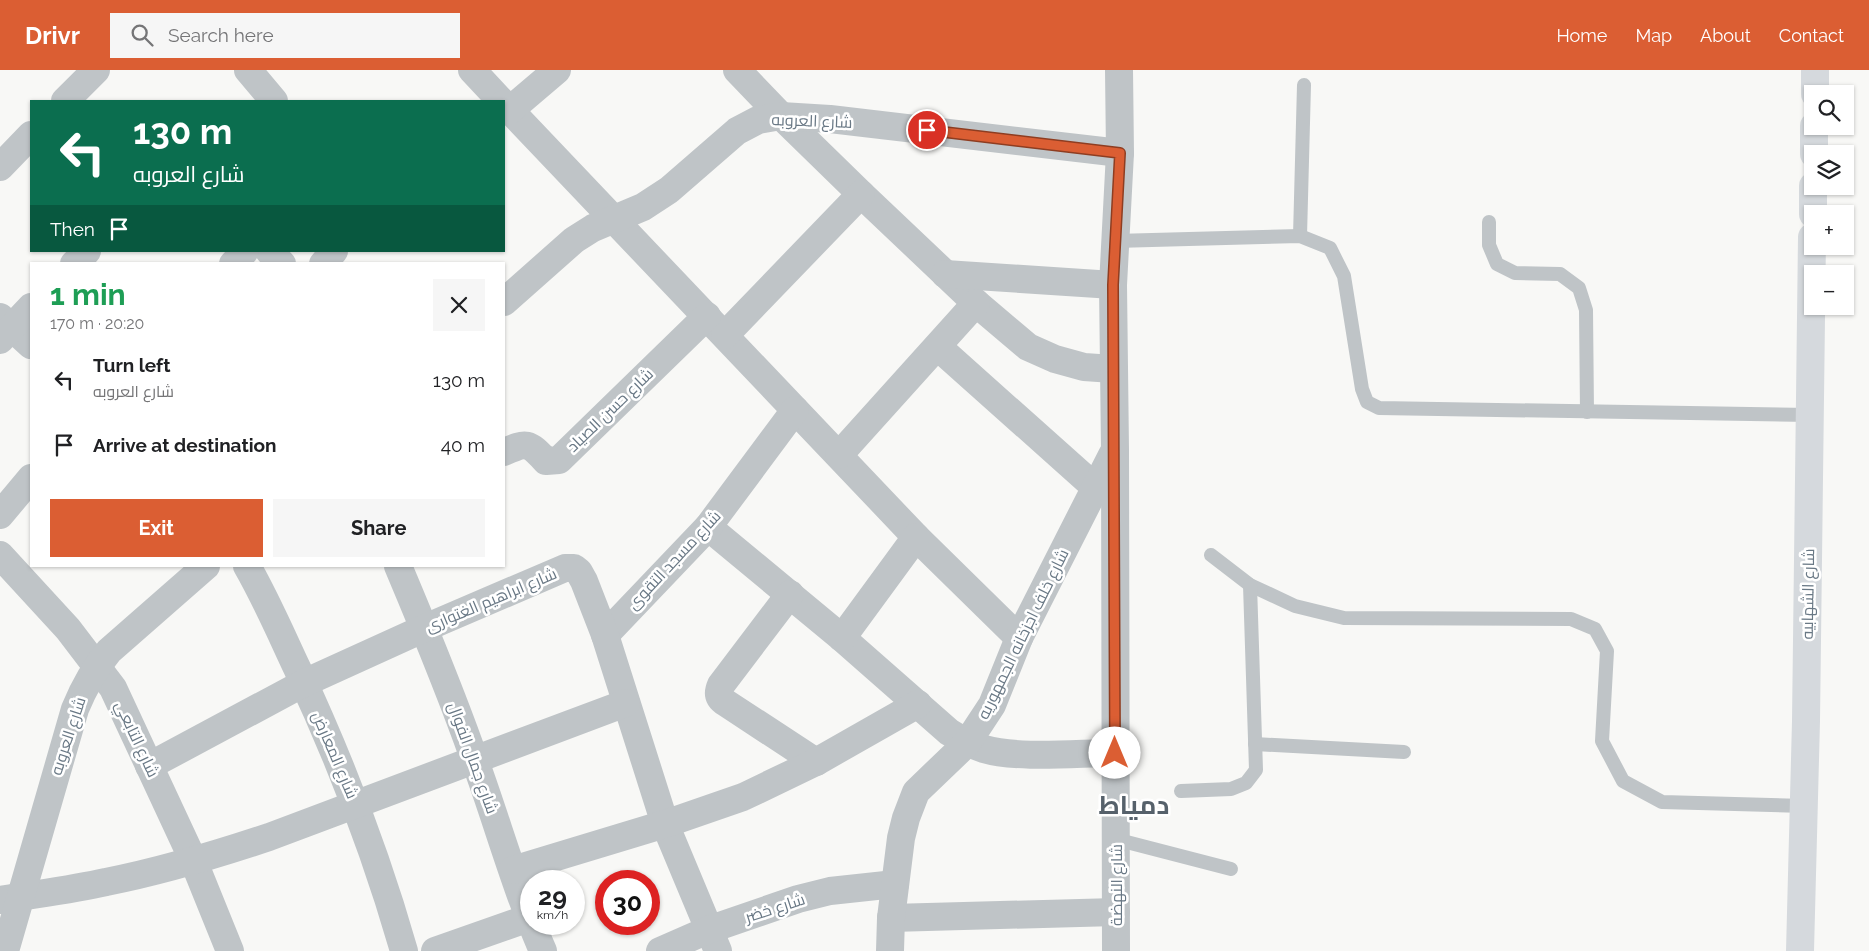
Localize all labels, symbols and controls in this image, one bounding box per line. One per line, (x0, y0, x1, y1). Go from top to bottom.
search box (110, 13, 460, 58)
text: Drivr (25, 21, 80, 50)
icon: search (128, 21, 156, 49)
text: Search here (168, 24, 274, 46)
text: Home (1556, 25, 1607, 46)
text: Map (1635, 25, 1672, 46)
text: About (1700, 25, 1751, 46)
text: Contact (1779, 25, 1844, 46)
map controls (1804, 85, 1854, 315)
button: search (1804, 85, 1854, 135)
pin (906, 109, 948, 151)
street label: شارع العروبه (771, 110, 853, 134)
text: 130 m (133, 111, 232, 152)
icon: arrive (913, 116, 941, 144)
icon: left (50, 120, 115, 185)
button: layers (1804, 145, 1854, 195)
text: شارع العروبه (133, 161, 244, 187)
button: + (1804, 205, 1854, 255)
icon: arrive (105, 215, 133, 243)
text: Then (50, 218, 95, 240)
button: − (1804, 265, 1854, 315)
text: 1 min (50, 277, 126, 312)
button: close (433, 279, 485, 331)
text: 170 m · 20:20 (50, 314, 144, 333)
text: Turn left (93, 354, 170, 376)
street label: شارع حسن الصياد (563, 364, 658, 457)
icon: left (50, 366, 78, 394)
text: 130 m (433, 369, 485, 391)
text: شارع العروبه (93, 382, 174, 401)
icon: arrive (50, 431, 78, 459)
text: Arrive at destination (93, 434, 277, 456)
text: 40 m (441, 434, 485, 456)
button: Exit (50, 499, 263, 557)
button: Share (273, 499, 485, 557)
street label: شارع مسجد التقوى (623, 506, 726, 615)
street label: شارع خلف اجزخانه الجمهوريه (973, 546, 1074, 723)
street label: شارع الشهابيه (1798, 548, 1820, 640)
street label: شارع ابراهيم الغتوارى (423, 564, 560, 638)
street label: شارع العروبه (46, 695, 91, 778)
street label: شارع التابعي (107, 698, 163, 782)
street label: شارع جمال الفوال (442, 700, 502, 817)
street label: شارع المعارض (306, 709, 362, 802)
position arrow (1088, 726, 1140, 778)
district label: دمياط (1099, 790, 1169, 820)
street label: شارع النهضة (1107, 844, 1128, 926)
speed limit sign: 30 (595, 870, 660, 935)
text: 29 (538, 881, 567, 911)
street label: شارع خضر (742, 889, 808, 929)
text: km/h (537, 908, 568, 922)

